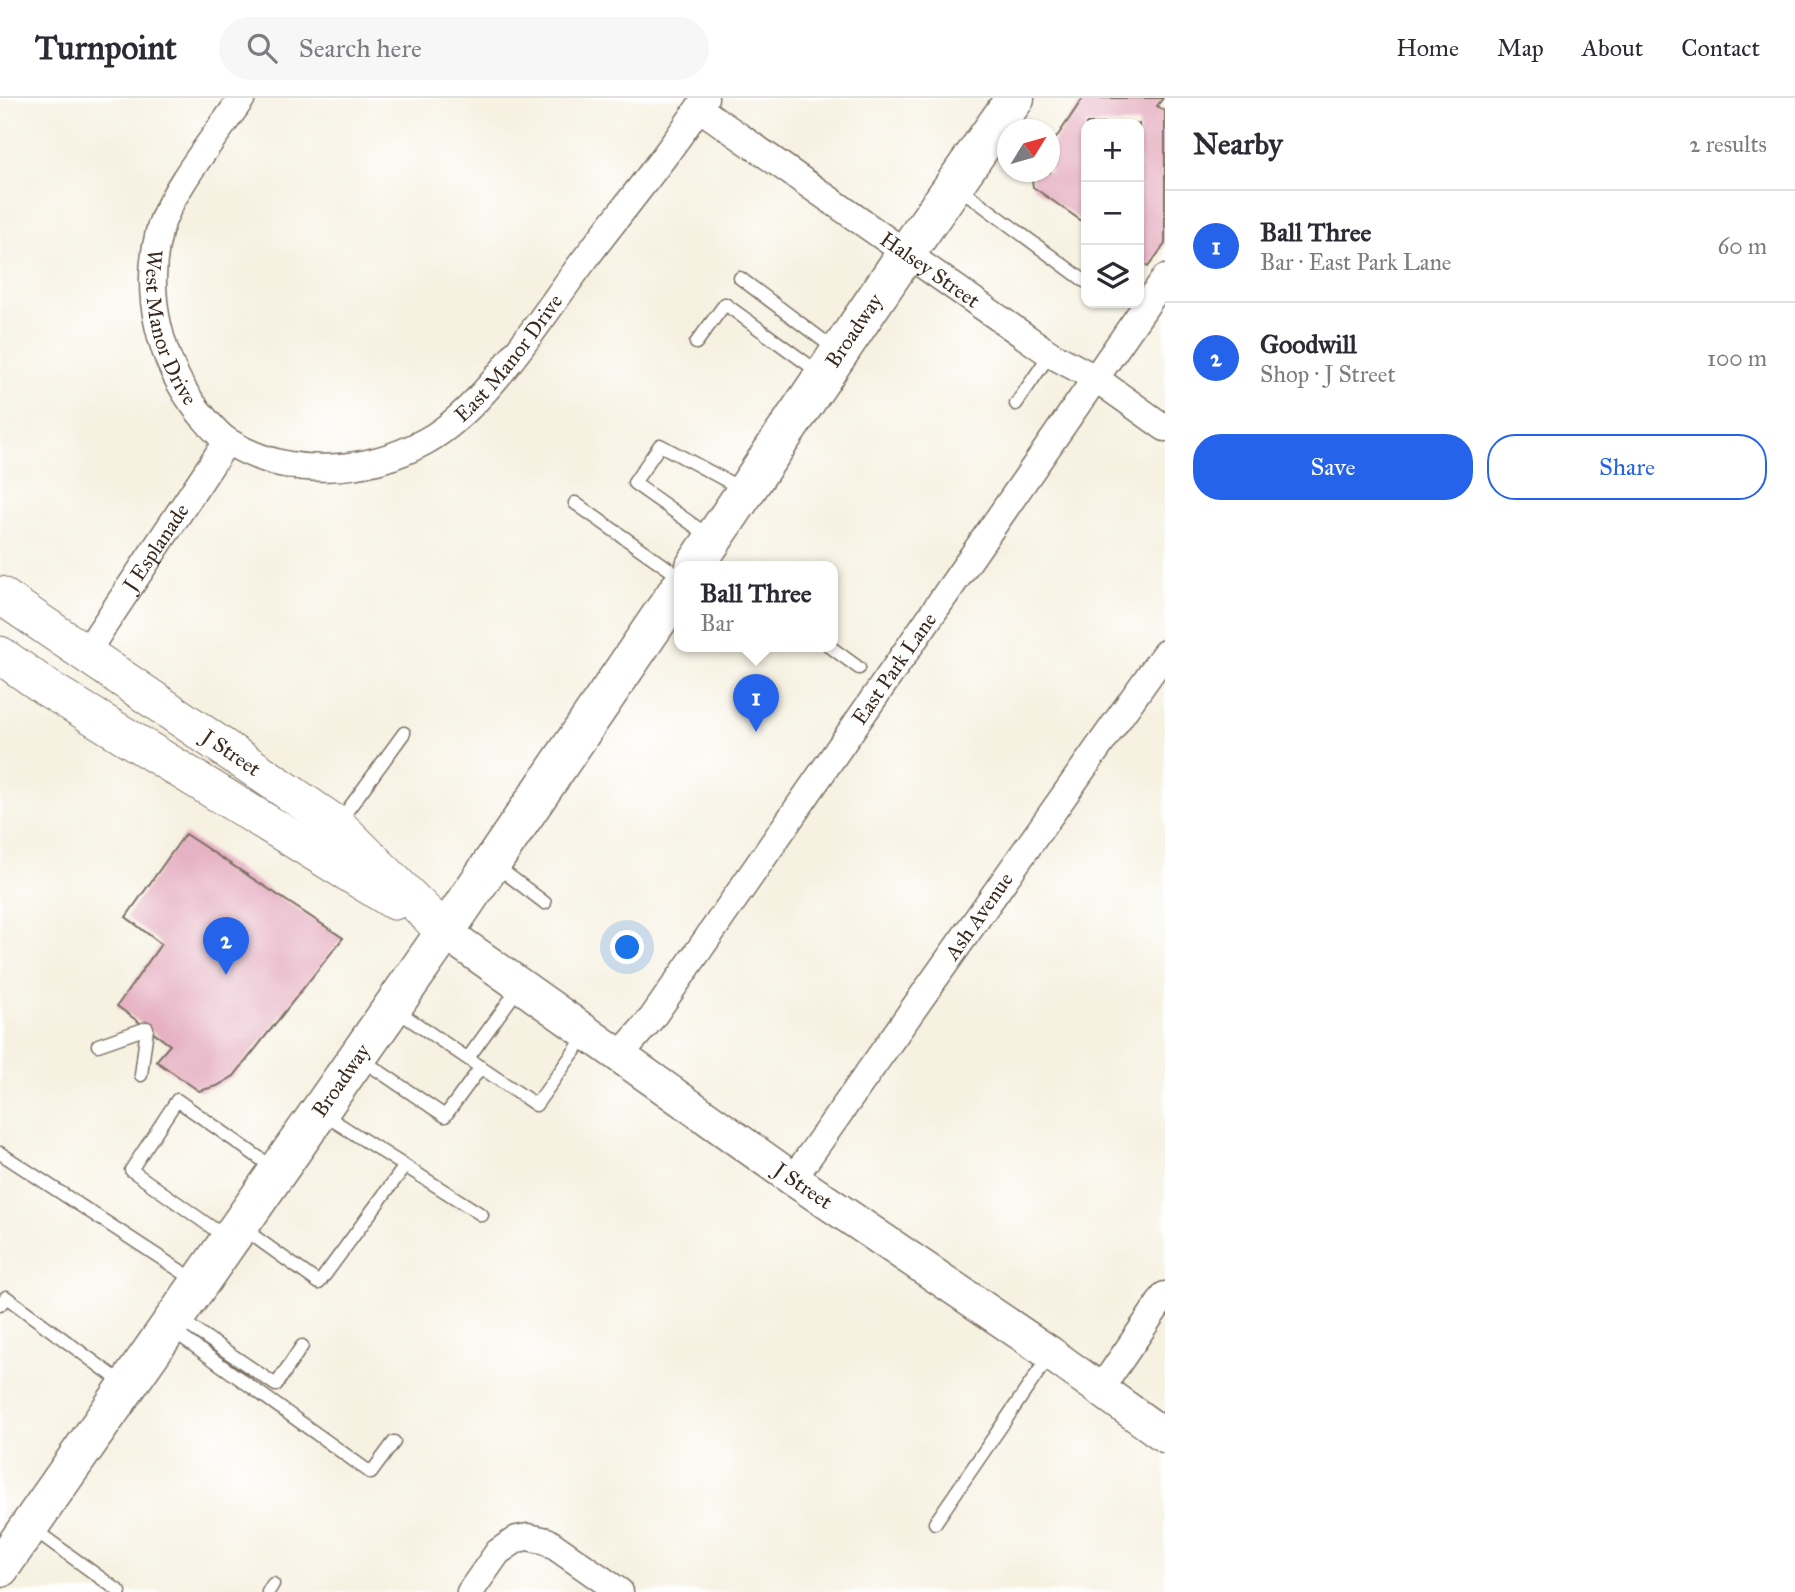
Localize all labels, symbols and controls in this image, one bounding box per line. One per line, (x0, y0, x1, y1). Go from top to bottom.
search box (219, 17, 709, 80)
text: Turnpoint (35, 28, 177, 68)
icon: search (243, 29, 281, 67)
text: Search here (299, 32, 422, 64)
text: Home (1396, 33, 1459, 63)
text: Map (1497, 33, 1544, 63)
text: About (1582, 33, 1643, 63)
text: Contact (1681, 33, 1760, 63)
north arrow (997, 119, 1060, 182)
map controls (1081, 119, 1144, 308)
button: + (1081, 119, 1144, 182)
text: Nearby (1193, 126, 1283, 162)
text: 2 results (1689, 130, 1767, 158)
button: − (1081, 182, 1144, 245)
text: Ball Three (1260, 216, 1371, 248)
street label: Halsey Street (875, 226, 985, 314)
text: 1 (1211, 232, 1221, 260)
text: 60 m (1718, 232, 1767, 260)
button: layers (1081, 245, 1144, 308)
street label: West Manor Drive (140, 248, 203, 410)
text: Bar · East Park Lane (1260, 248, 1451, 276)
street label: Broadway (820, 288, 889, 373)
street label: East Manor Drive (449, 289, 568, 428)
text: Goodwill (1260, 328, 1357, 360)
text: 2 (1210, 344, 1222, 372)
text: 100 m (1707, 344, 1767, 372)
text: Shop · J Street (1260, 360, 1396, 388)
button: Save (1193, 434, 1473, 500)
button: Share (1487, 434, 1767, 500)
street label: J Esplanade (116, 498, 195, 598)
popup (674, 561, 838, 652)
text: Ball Three (700, 577, 812, 609)
street label: East Park Lane (846, 607, 942, 730)
text: Bar (700, 609, 734, 637)
pin: 1 (733, 674, 779, 732)
street label: J Street (195, 723, 266, 782)
street label: Ash Avenue (939, 867, 1019, 966)
pin: 2 (203, 917, 249, 975)
your location (610, 930, 644, 964)
street label: Broadway (306, 1038, 376, 1122)
street label: J Street (767, 1155, 838, 1215)

